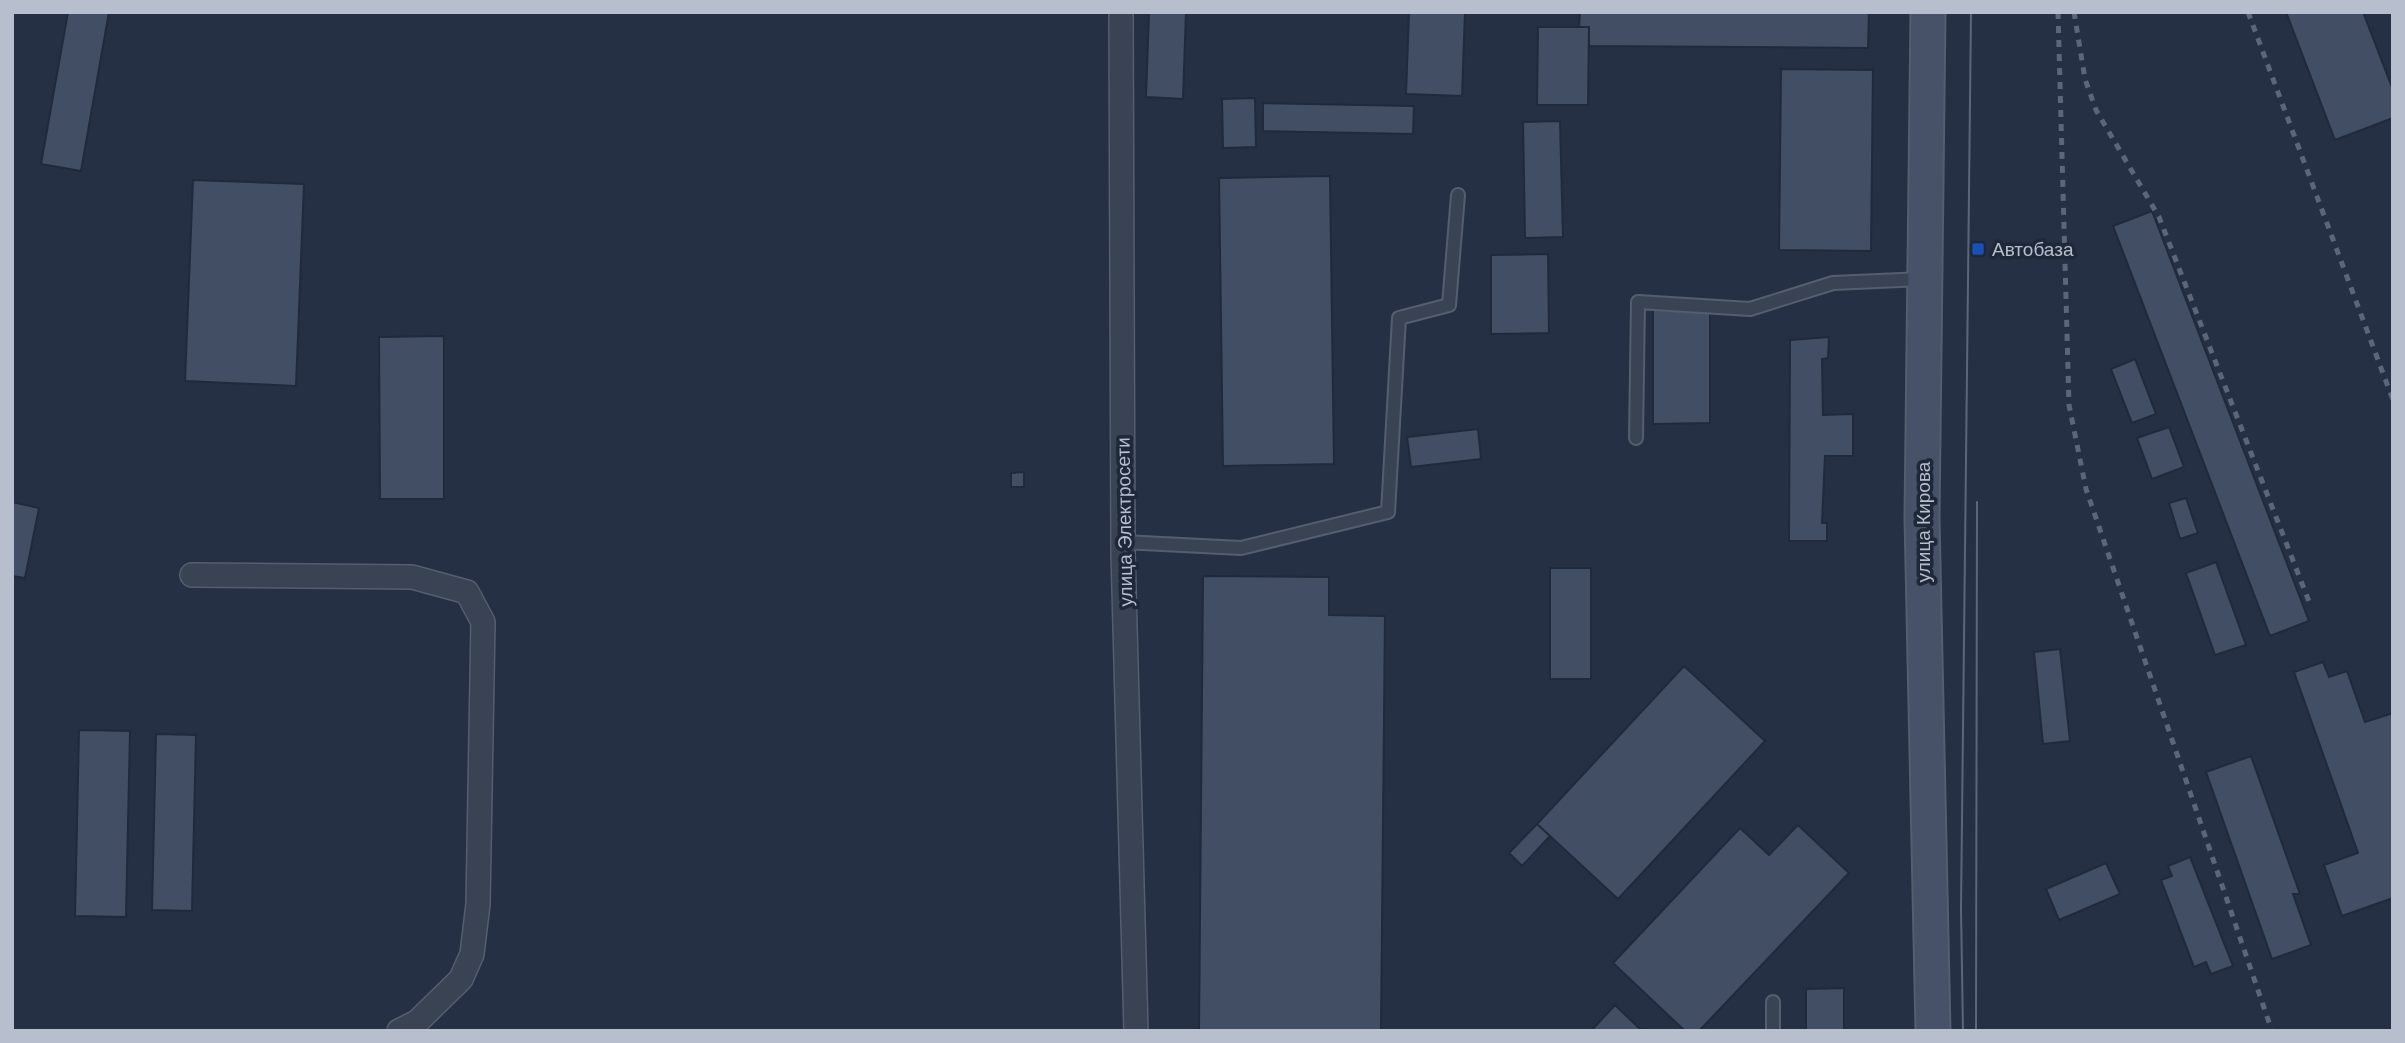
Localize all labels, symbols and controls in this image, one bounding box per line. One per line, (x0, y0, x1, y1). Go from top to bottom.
place label: Автобаза (1992, 239, 2074, 260)
marker: Автобаза (1970, 241, 1986, 257)
street label: улица Электросети (1113, 437, 1136, 607)
street label: улица Кирова (1913, 461, 1934, 582)

